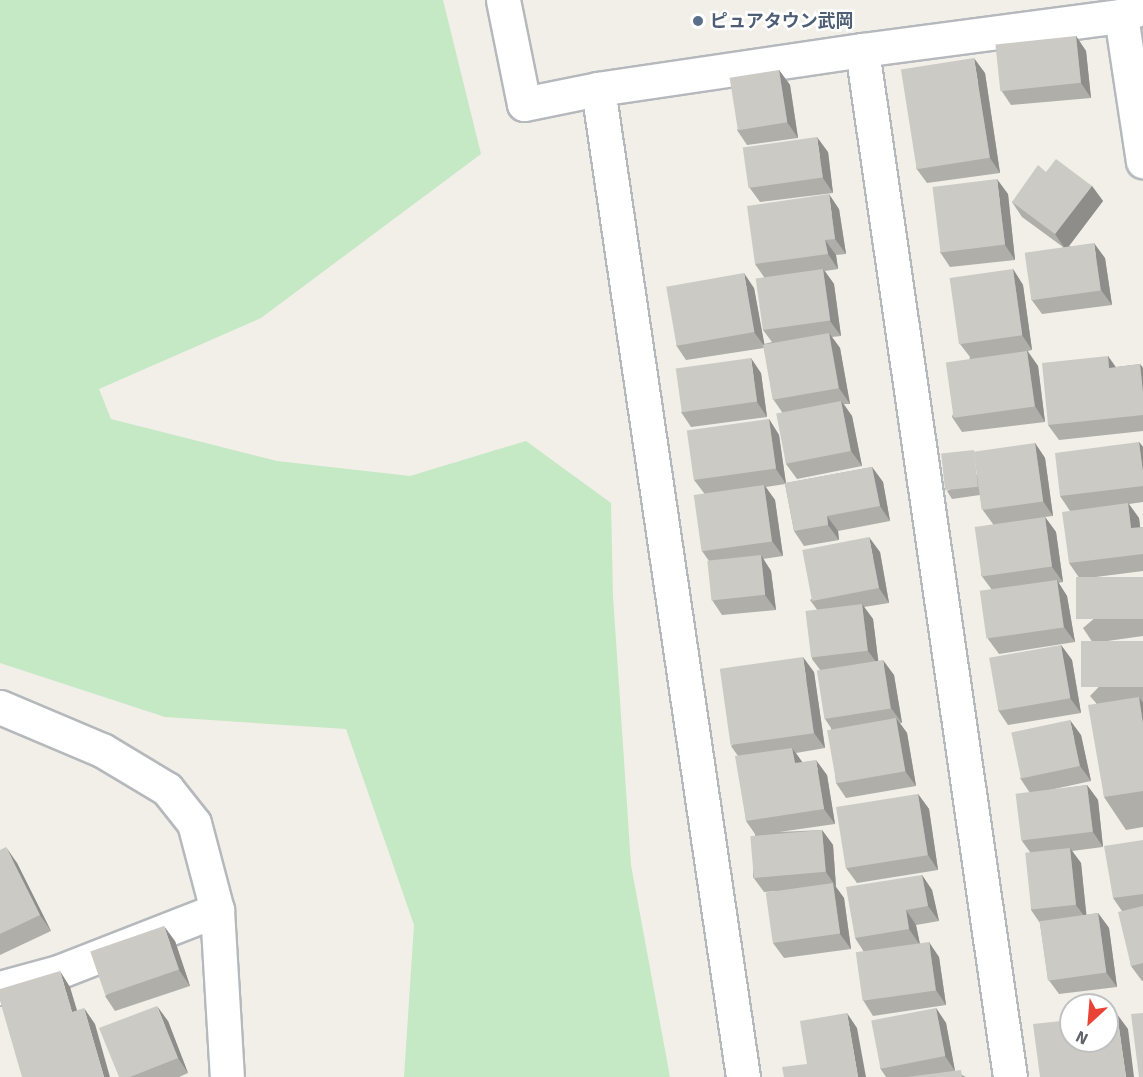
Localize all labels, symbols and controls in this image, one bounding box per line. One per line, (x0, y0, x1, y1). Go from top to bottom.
place label: ピュアタウン武岡 (710, 10, 854, 32)
marker: ピュアタウン武岡 (691, 14, 705, 28)
north arrow (1059, 993, 1119, 1053)
text: N (1073, 1026, 1091, 1049)

